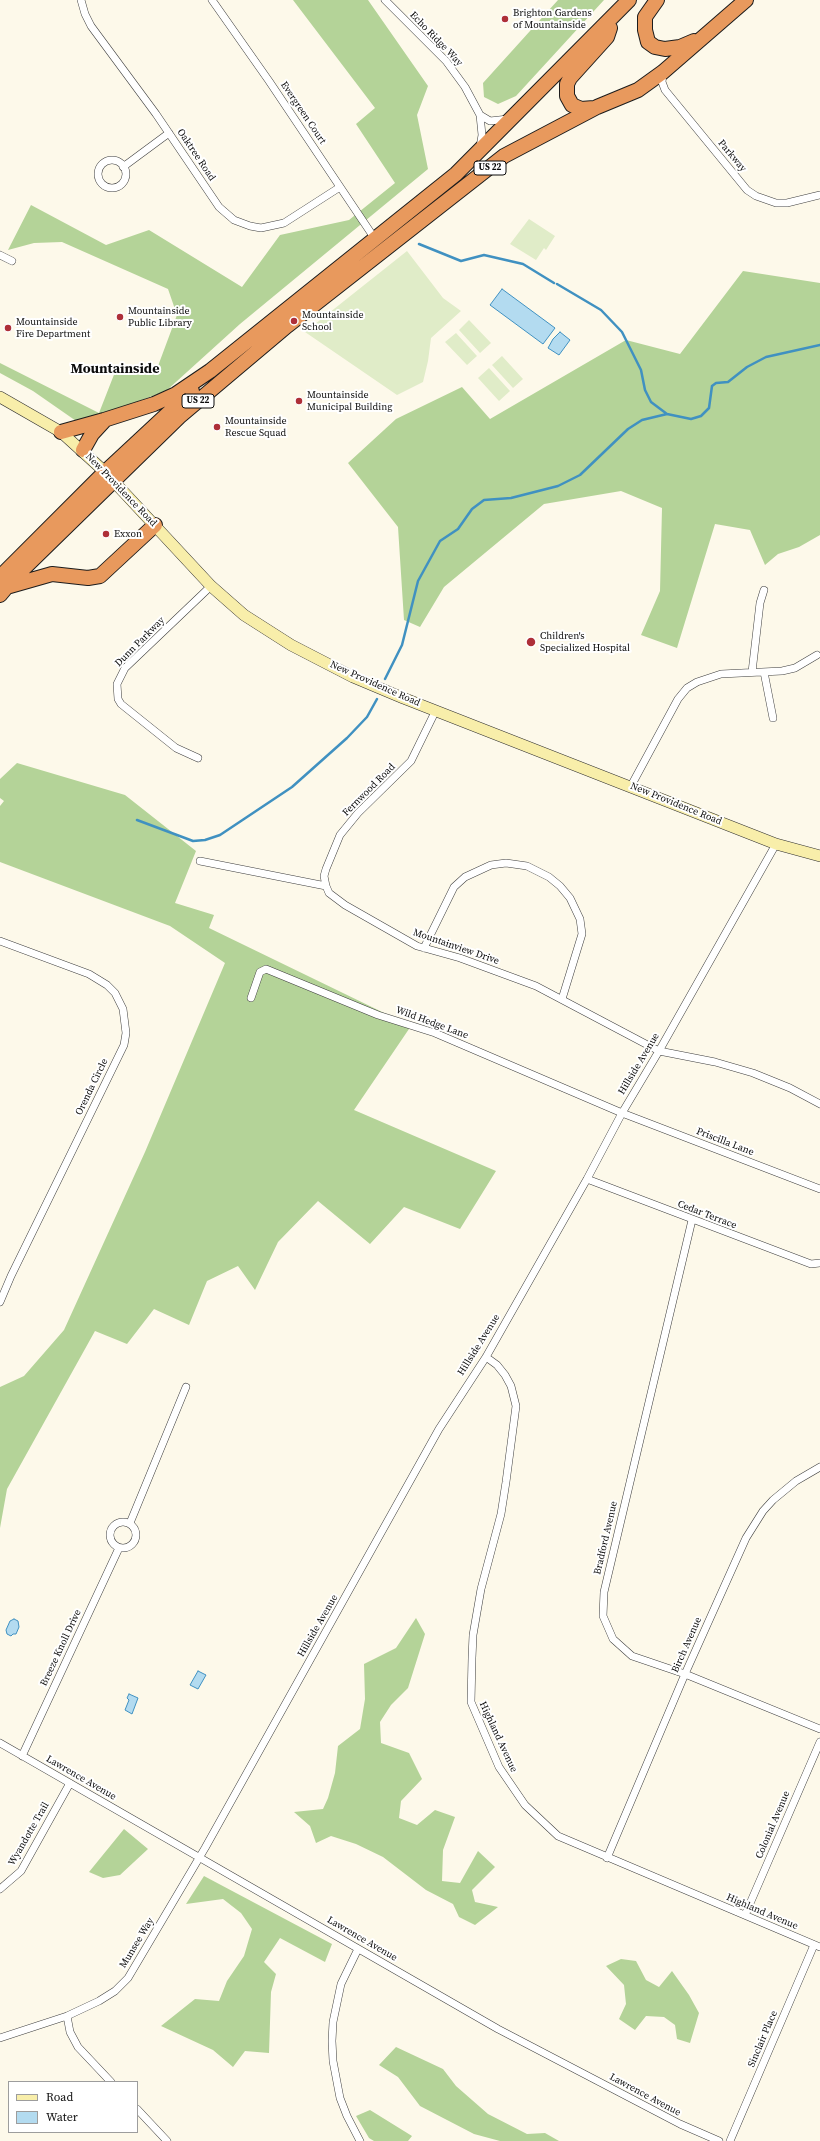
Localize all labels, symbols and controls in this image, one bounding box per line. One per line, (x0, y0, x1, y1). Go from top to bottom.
place label: Brighton Gardens of Mountainside (513, 7, 592, 30)
street label: Echo Ridge Way (407, 9, 465, 69)
marker: Brighton Gardens of Mountainside (500, 14, 510, 24)
street label: Evergreen Court (278, 79, 328, 147)
street label: Oaktree Road (174, 127, 218, 183)
street label: Parkway (715, 138, 749, 174)
road number: US 22 (474, 161, 506, 175)
place label: Mountainside Public Library (128, 305, 192, 328)
place label: Mountainside School (302, 309, 364, 332)
marker: Mountainside Public Library (115, 312, 125, 322)
place label: Mountainside Fire Department (16, 316, 90, 340)
marker: Mountainside School (289, 316, 299, 326)
marker: Mountainside Fire Department (3, 323, 13, 333)
district label: Mountainside (71, 361, 159, 377)
place label: Mountainside Municipal Building (307, 389, 392, 412)
road number: US 22 (182, 394, 214, 408)
marker: Mountainside Municipal Building (294, 396, 304, 406)
place label: Mountainside Rescue Squad (225, 415, 287, 438)
marker: Mountainside Rescue Squad (212, 422, 222, 432)
street label: New Providence Road (83, 451, 159, 529)
place label: Exxon (114, 528, 142, 540)
marker: Exxon (101, 529, 111, 539)
street label: Dunn Parkway (113, 615, 167, 669)
place label: Children's Specialized Hospital (540, 630, 630, 654)
marker: Children's Specialized Hospital (525, 636, 537, 648)
street label: New Providence Road (328, 659, 422, 709)
street label: Fernwood Road (340, 761, 398, 819)
street label: New Providence Road (629, 780, 723, 828)
street label: Mountainview Drive (411, 927, 501, 967)
street label: Wild Hedge Lane (394, 1004, 470, 1042)
street label: Hillside Avenue (616, 1031, 662, 1097)
street label: Orenda Circle (73, 1057, 111, 1117)
street label: Priscilla Lane (695, 1126, 755, 1158)
street label: Cedar Terrace (676, 1198, 738, 1232)
street label: Hillside Avenue (455, 1312, 503, 1378)
street label: Bradford Avenue (592, 1500, 620, 1576)
street label: Hillside Avenue (295, 1593, 341, 1659)
street label: Breeze Knoll Drive (38, 1608, 84, 1688)
street label: Birch Avenue (669, 1615, 705, 1675)
street label: Highland Avenue (476, 1700, 520, 1774)
street label: Lawrence Avenue (44, 1753, 118, 1803)
street label: Colonial Avenue (753, 1789, 793, 1861)
street label: Wyandotte Trail (6, 1800, 52, 1868)
street label: Highland Avenue (724, 1891, 800, 1933)
street label: Lawrence Avenue (325, 1914, 399, 1964)
street label: Munsee Way (117, 1916, 157, 1970)
street label: Sinclair Place (746, 2009, 780, 2069)
street label: Lawrence Avenue (607, 2071, 683, 2119)
legend (8, 2081, 138, 2133)
text: Road (46, 2089, 73, 2105)
text: Water (46, 2109, 78, 2125)

